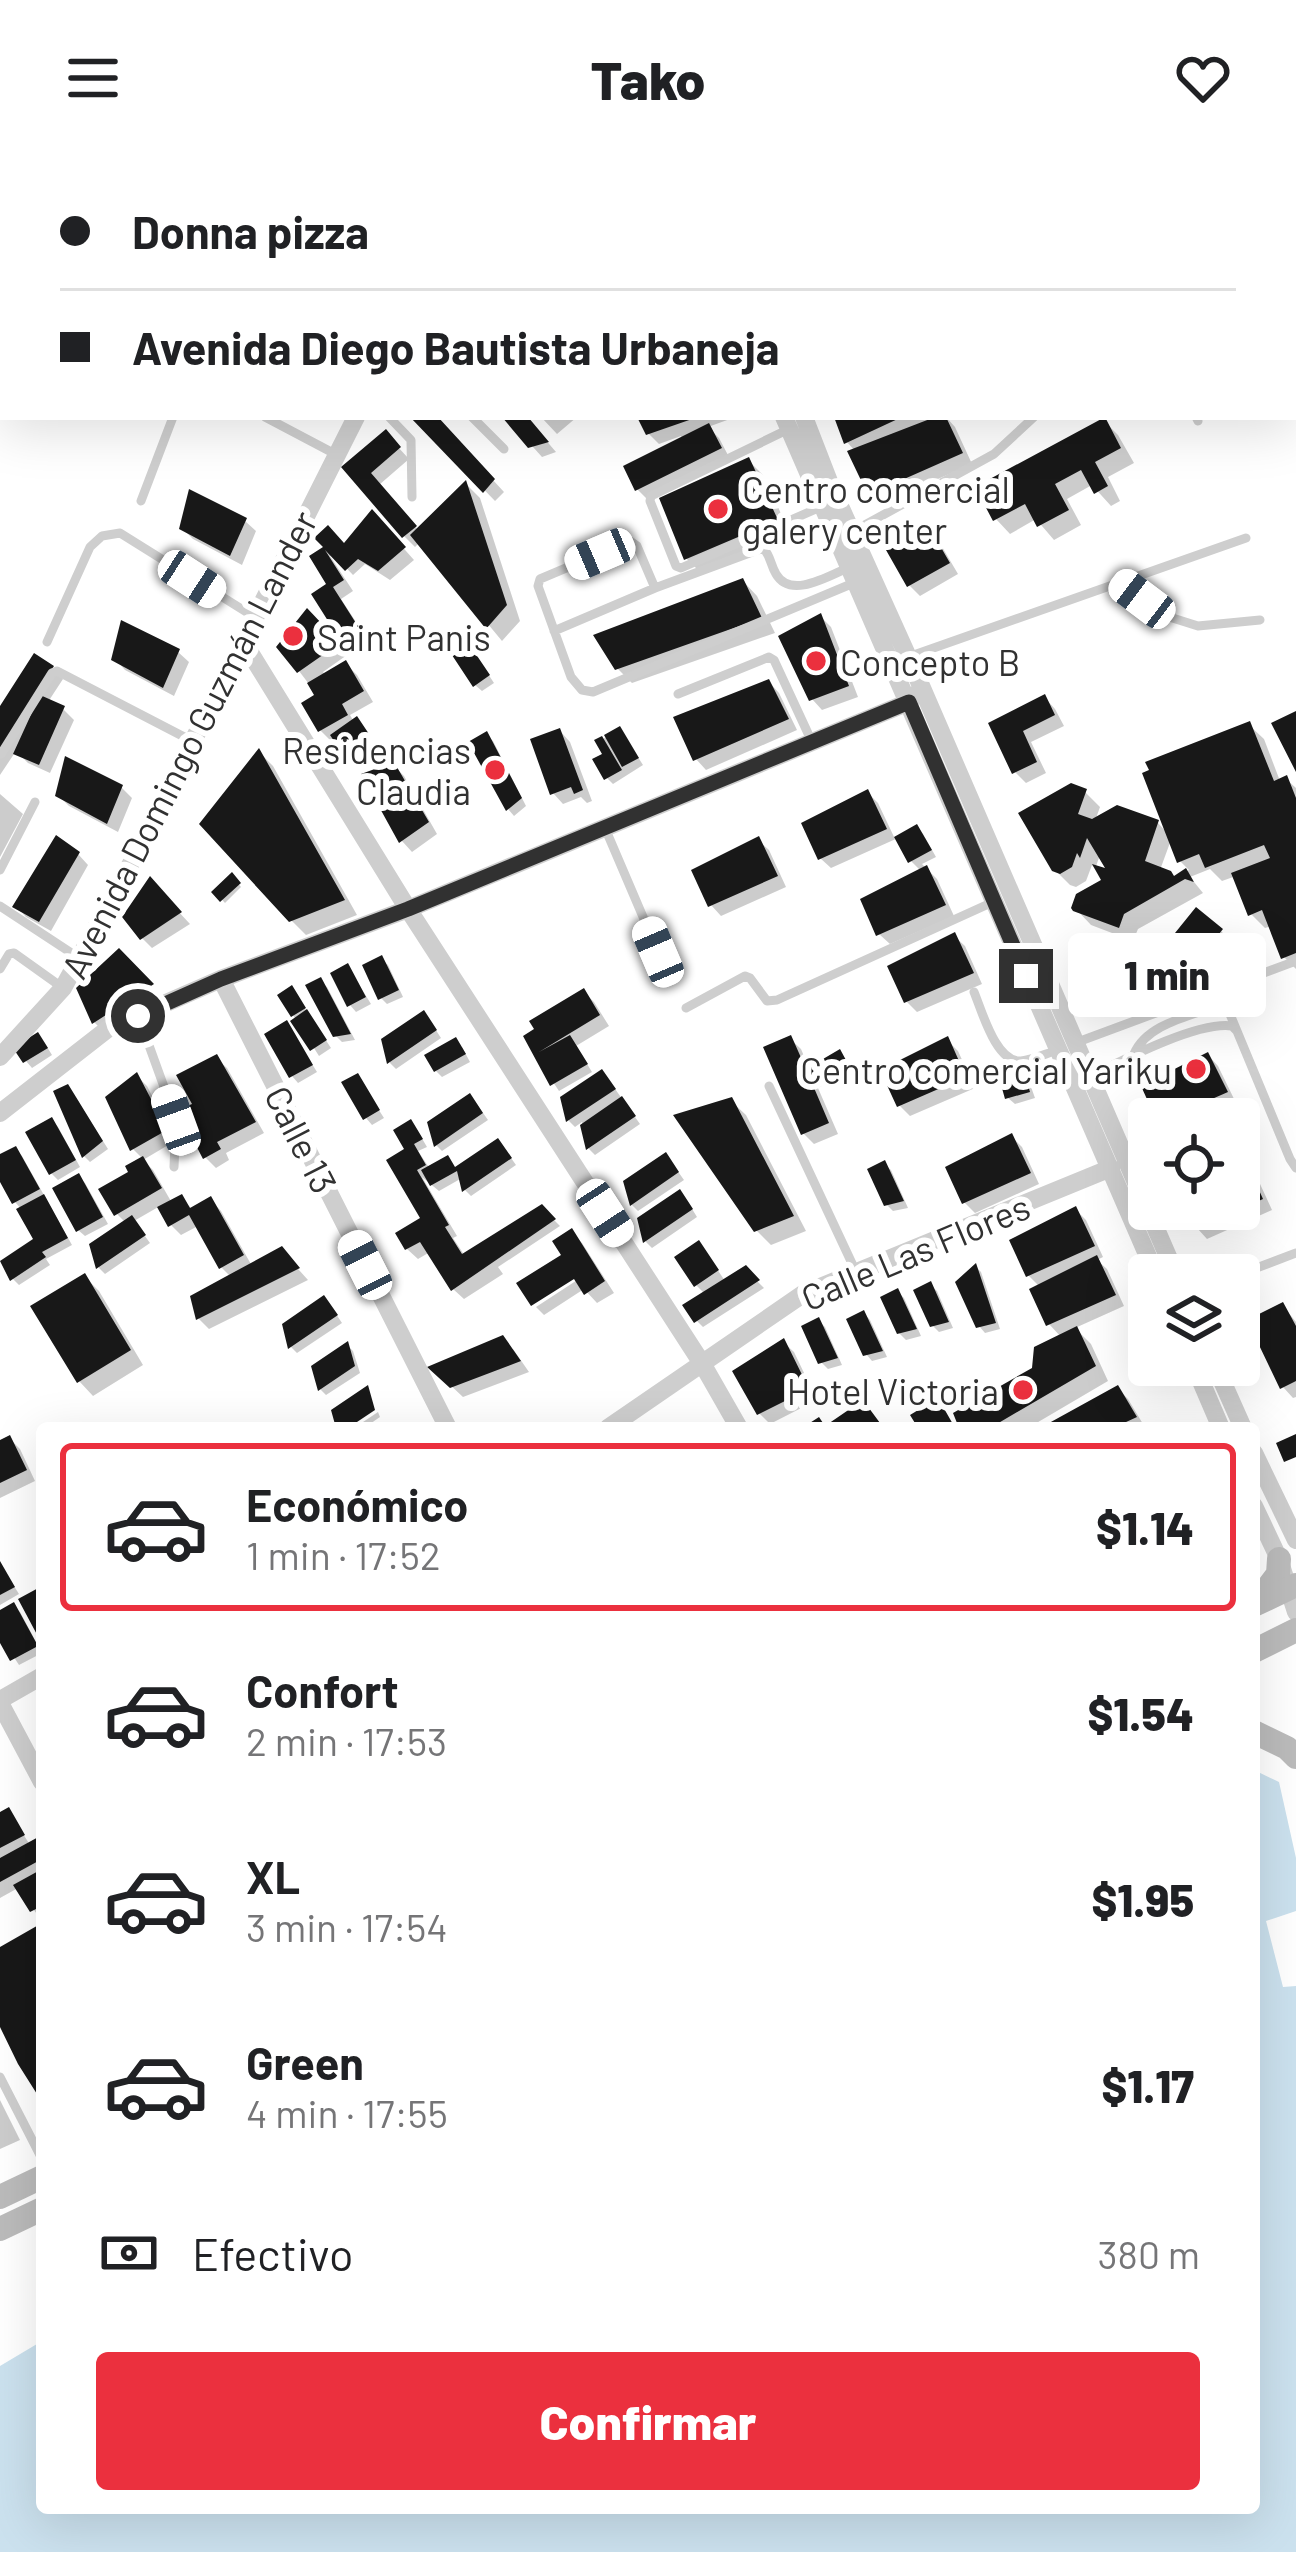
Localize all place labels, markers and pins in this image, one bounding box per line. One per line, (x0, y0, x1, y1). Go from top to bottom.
place label: Centro comercial galery center (742, 467, 1010, 551)
marker: Centro comercial galery center (705, 496, 731, 522)
place label: Saint Panis (317, 615, 491, 658)
marker: Saint Panis (280, 623, 306, 649)
place label: Concepto B (840, 640, 1020, 683)
marker: Concepto B (803, 648, 829, 674)
place label: Residencias Claudia (282, 728, 471, 812)
marker: Residencias Claudia (482, 757, 508, 783)
place label: Centro comercial Yariku (800, 1048, 1172, 1091)
marker: Centro comercial Yariku (1183, 1056, 1209, 1082)
place label: Hotel Victoria (787, 1369, 999, 1412)
marker: Hotel Victoria (1010, 1377, 1036, 1403)

